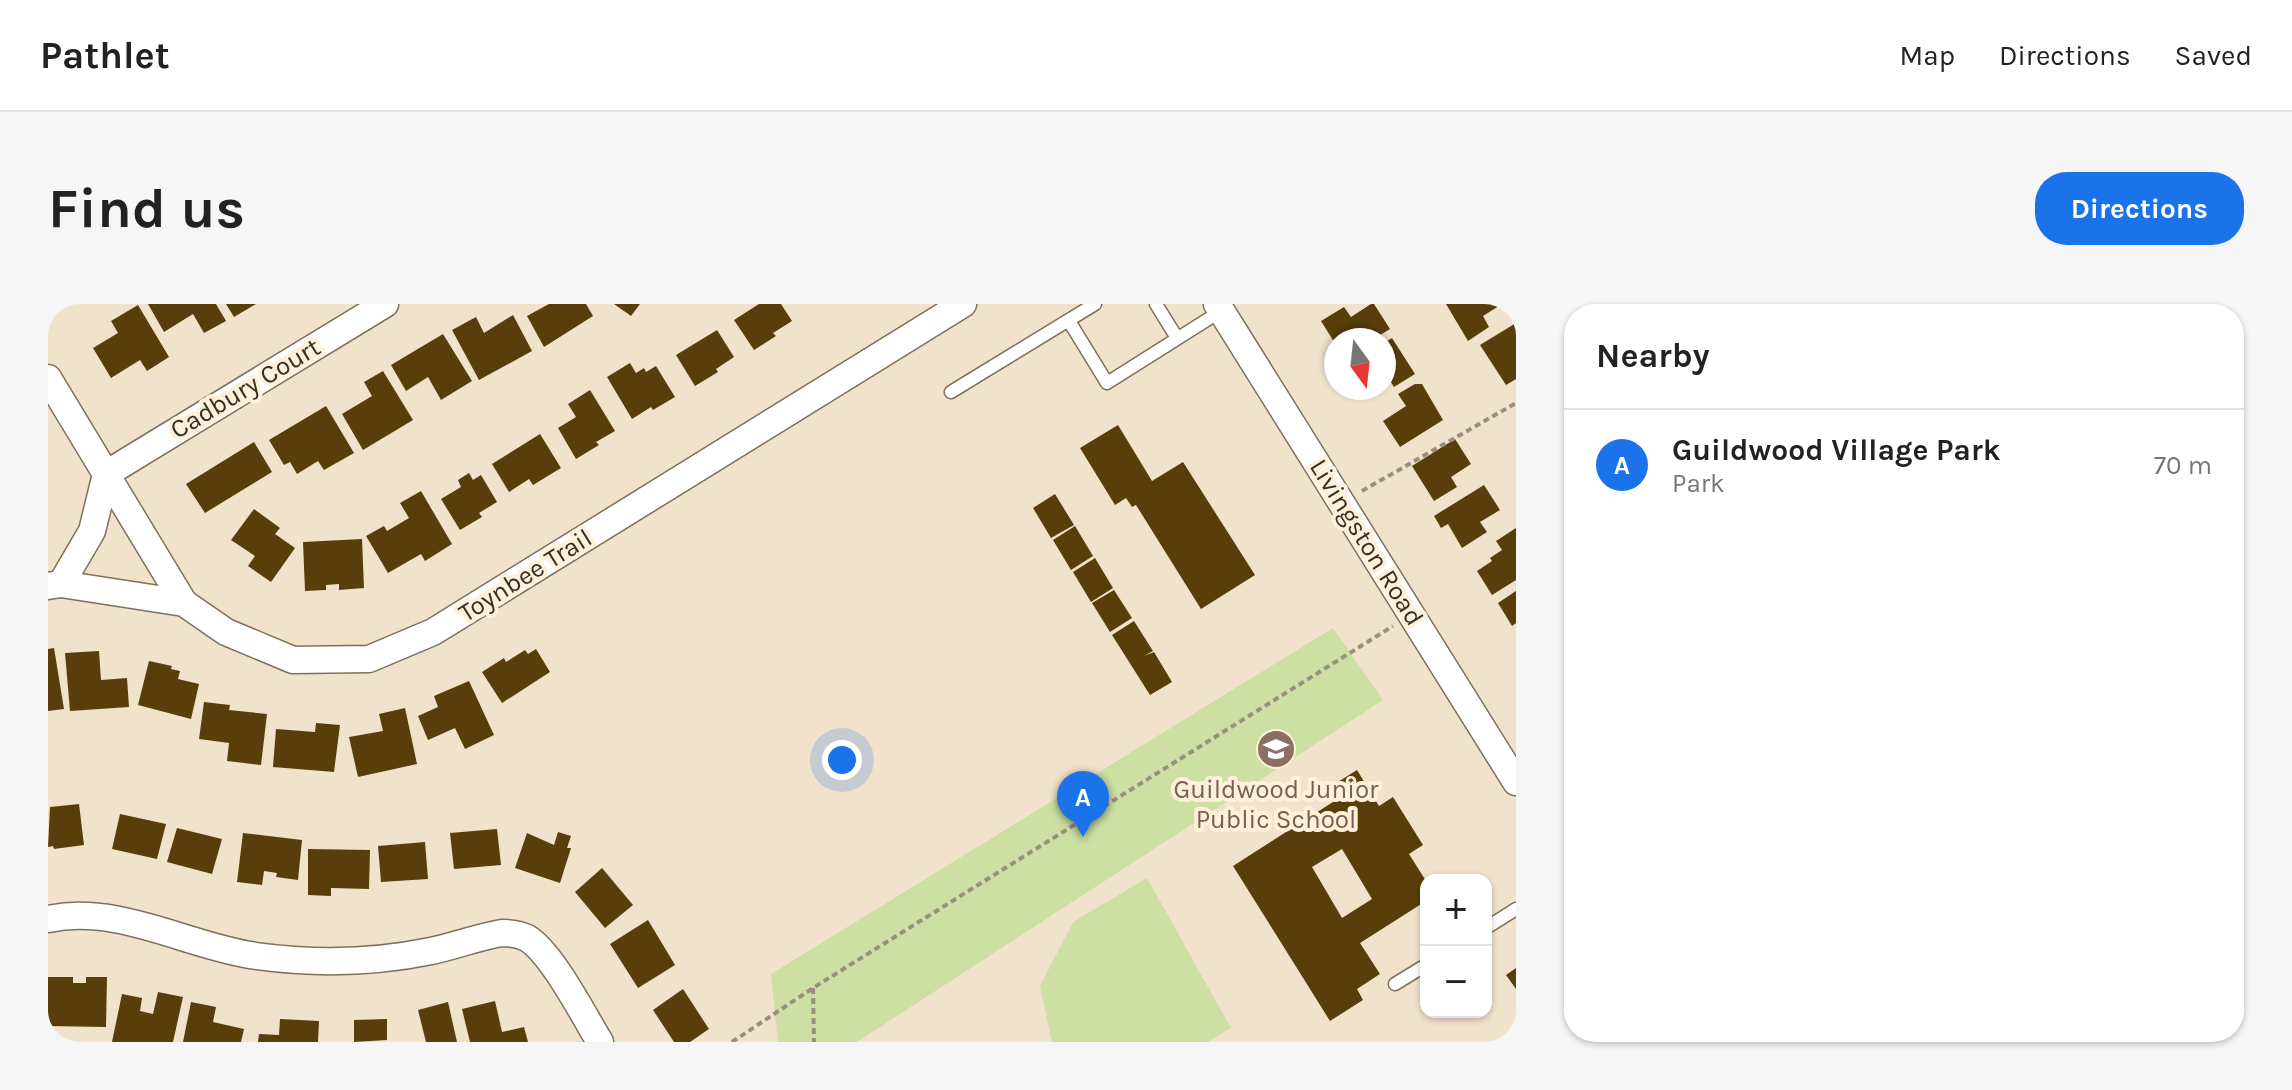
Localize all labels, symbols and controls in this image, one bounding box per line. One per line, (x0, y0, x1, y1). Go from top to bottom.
text: Pathlet (40, 33, 170, 78)
text: Map (1900, 39, 1955, 72)
text: Directions (1999, 39, 2131, 72)
text: Saved (2175, 39, 2252, 72)
button: Directions (2035, 172, 2244, 245)
text: Find us (48, 176, 245, 241)
north arrow (1324, 328, 1396, 400)
street label: Cadbury Court (165, 331, 326, 445)
text: Nearby (1596, 336, 1710, 376)
text: Guildwood Village Park (1672, 432, 2000, 468)
text: A (1614, 450, 1630, 481)
text: 70 m (2154, 450, 2212, 481)
street label: Livingston Road (1303, 453, 1430, 631)
text: Park (1672, 468, 1725, 499)
street label: Toynbee Trail (453, 522, 598, 629)
school or university icon: Guildwood Junior Public School (1255, 728, 1297, 770)
your location (822, 740, 862, 780)
pin: A (1057, 771, 1109, 837)
place label: Guildwood Junior Public School (1173, 774, 1379, 835)
map controls (1420, 874, 1492, 1018)
button: + (1420, 874, 1492, 946)
button: − (1420, 946, 1492, 1018)

